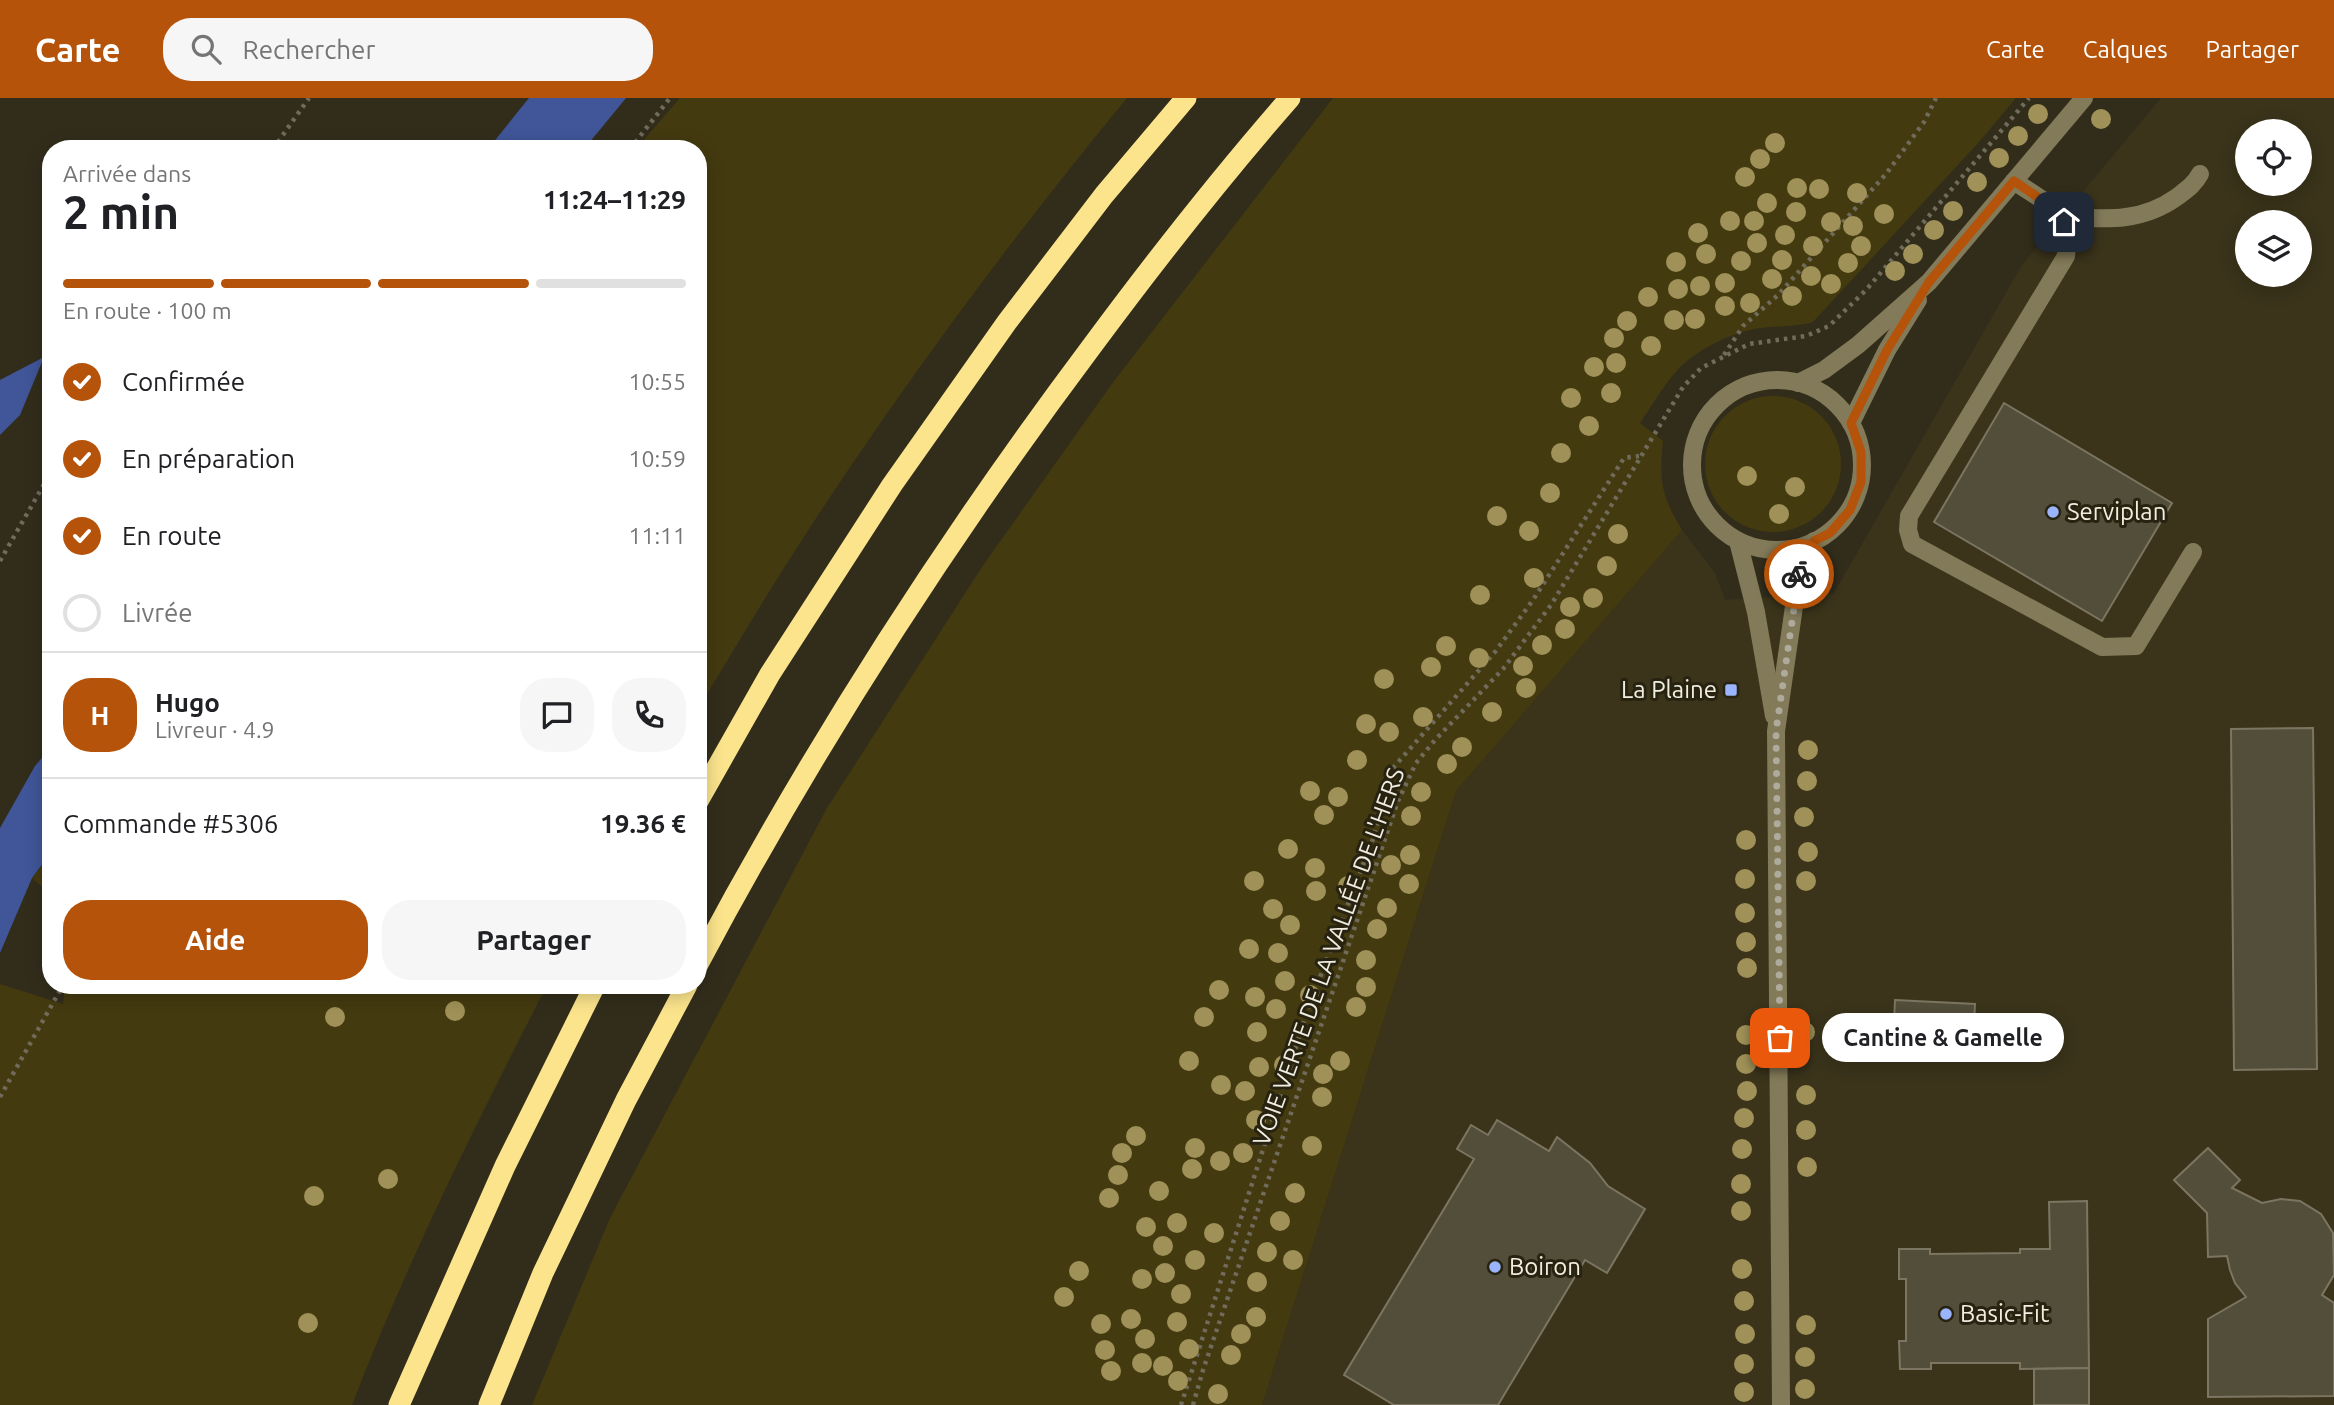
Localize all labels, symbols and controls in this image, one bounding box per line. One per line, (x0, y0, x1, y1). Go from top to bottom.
search box (163, 18, 653, 81)
icon: search (187, 30, 225, 68)
text: Carte (35, 31, 121, 68)
text: Rechercher (243, 35, 375, 64)
text: Carte (1986, 36, 2045, 63)
text: Calques (2083, 36, 2168, 63)
text: Partager (2206, 36, 2299, 63)
map controls (2235, 119, 2312, 287)
button: locate (2235, 119, 2312, 196)
text: Arrivée dans (63, 161, 191, 186)
text: 11:24–11:29 (543, 185, 686, 214)
text: 2 min (63, 186, 179, 238)
pin (2034, 192, 2094, 252)
icon: home (2045, 203, 2083, 241)
button: layers (2235, 210, 2312, 287)
text: En route · 100 m (63, 298, 232, 323)
icon: check (63, 363, 101, 401)
text: Confirmée (122, 367, 245, 396)
text: 10:55 (628, 369, 686, 394)
icon: check (63, 440, 101, 478)
text: En préparation (122, 444, 295, 473)
text: 10:59 (628, 446, 686, 471)
place label: Serviplan (2067, 498, 2166, 525)
marker: Serviplan (2045, 504, 2061, 520)
icon: check (63, 517, 101, 555)
text: En route (122, 521, 222, 550)
text: 11:11 (628, 523, 686, 548)
courier (1764, 539, 1834, 609)
icon: bike (1780, 555, 1818, 593)
text: Livrée (122, 598, 193, 627)
place label: La Plaine (1621, 676, 1717, 703)
button: chat (520, 678, 594, 752)
button: phone (612, 678, 686, 752)
marker: La Plaine (1723, 682, 1739, 698)
text: Hugo (155, 688, 220, 717)
text: H (91, 701, 109, 730)
text: Livreur · 4.9 (155, 717, 275, 742)
street label: VOIE VERTE DE LA VALLÉE DE L'HERS (1247, 764, 1410, 1149)
text: Commande #5306 (63, 809, 279, 838)
text: 19.36 € (600, 809, 686, 838)
button: Aide (63, 900, 368, 980)
button: Partager (382, 900, 686, 980)
pin (1750, 1008, 1810, 1068)
callout: Cantine & Gamelle (1822, 1014, 2064, 1062)
icon: bag (1761, 1019, 1799, 1057)
text: Cantine & Gamelle (1843, 1025, 2043, 1050)
place label: Boiron (1509, 1253, 1581, 1280)
marker: Boiron (1487, 1259, 1503, 1275)
place label: Basic-Fit (1960, 1300, 2050, 1327)
marker: Basic-Fit (1938, 1306, 1954, 1322)

